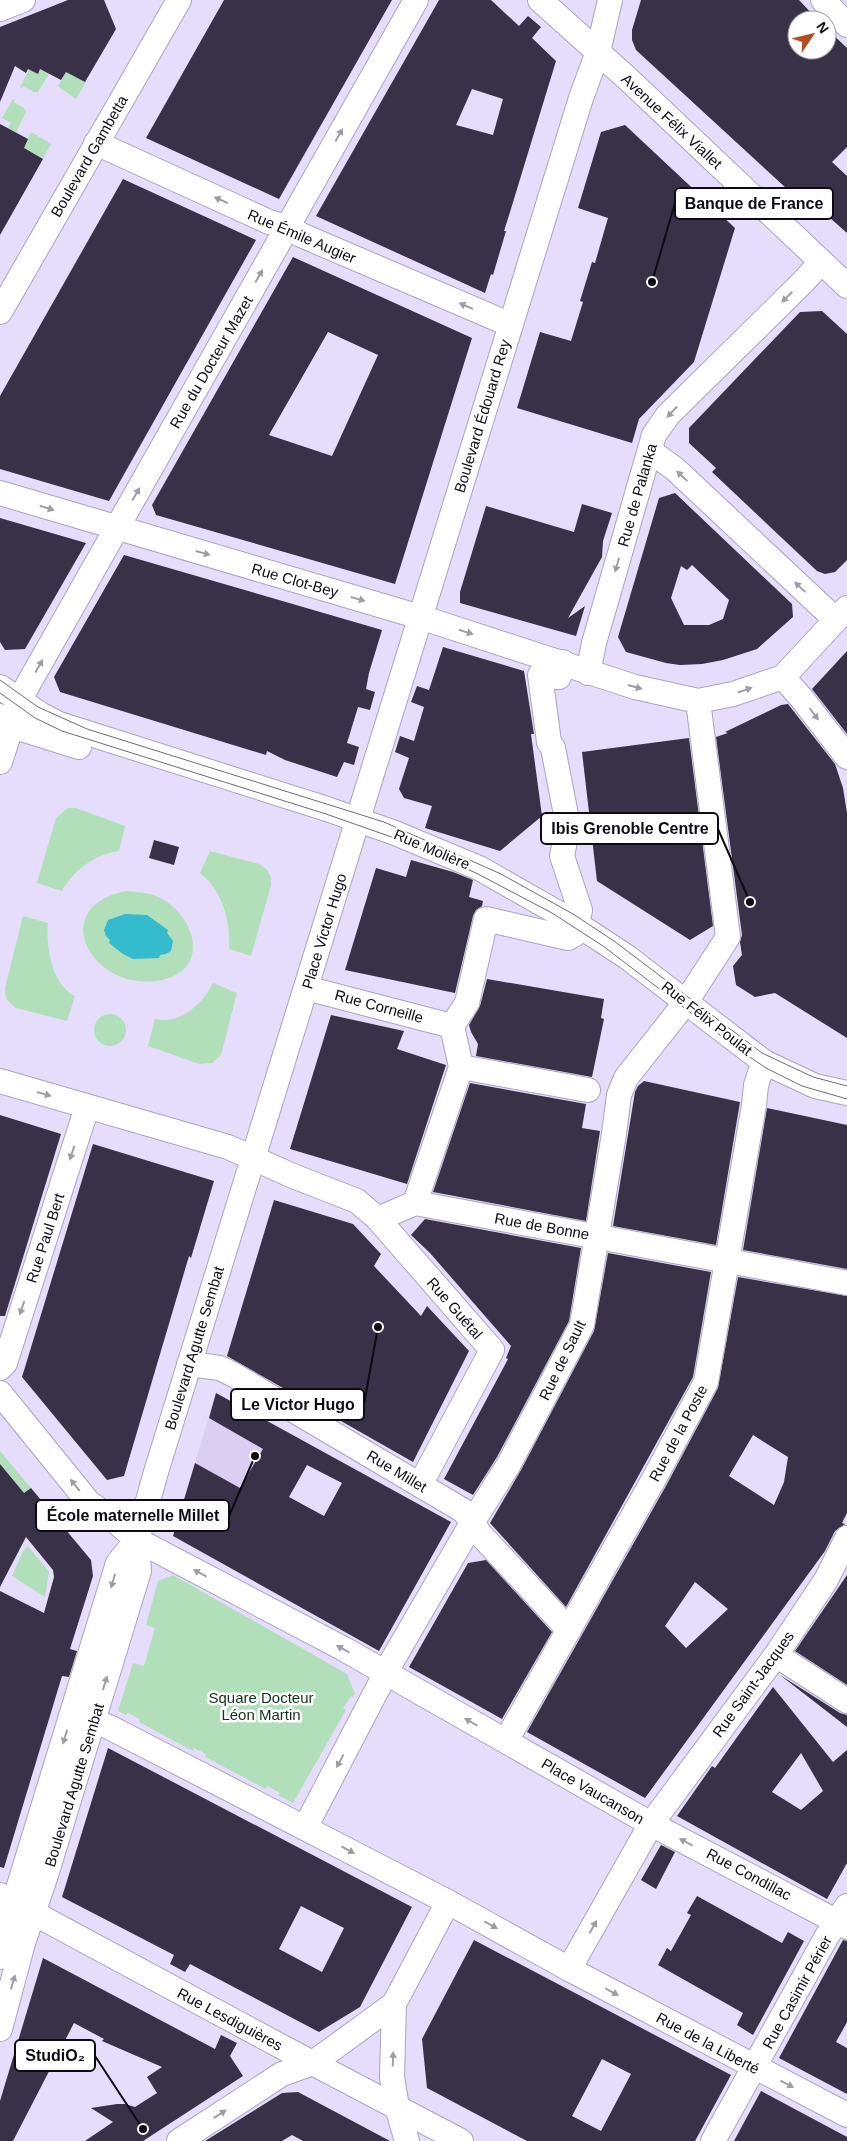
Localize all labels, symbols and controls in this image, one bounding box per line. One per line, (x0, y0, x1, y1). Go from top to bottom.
north arrow (787, 10, 837, 60)
text: N (813, 19, 832, 36)
street label: Avenue Félix Viallet (618, 70, 726, 173)
street label: Boulevard Gambetta (47, 92, 131, 220)
one-way arrow (335, 128, 344, 142)
callout: Banque de France (675, 188, 833, 219)
text: Banque de France (685, 195, 823, 212)
one-way arrow (214, 196, 228, 204)
street label: Rue Émile Augier (245, 206, 359, 266)
one-way arrow (255, 270, 264, 283)
one-way arrow (782, 291, 794, 303)
street label: Rue du Docteur Mazet (166, 292, 256, 431)
one-way arrow (459, 302, 473, 310)
street label: Boulevard Édouard Rey (451, 337, 514, 495)
one-way arrow (666, 405, 678, 417)
street label: Rue de Palanka (614, 441, 660, 549)
one-way arrow (676, 470, 688, 482)
one-way arrow (132, 486, 140, 501)
one-way arrow (39, 504, 54, 512)
one-way arrow (195, 550, 210, 558)
one-way arrow (612, 557, 620, 572)
street label: Rue Clot-Bey (250, 560, 341, 601)
one-way arrow (795, 581, 807, 593)
one-way arrow (351, 595, 366, 603)
one-way arrow (459, 629, 474, 637)
one-way arrow (35, 658, 43, 673)
one-way arrow (627, 683, 642, 691)
one-way arrow (738, 686, 753, 694)
one-way arrow (809, 707, 819, 721)
callout: Ibis Grenoble Centre (541, 813, 718, 844)
text: Ibis Grenoble Centre (551, 820, 709, 837)
street label: Rue Molière (391, 825, 473, 873)
street label: Place Victor Hugo (298, 871, 350, 991)
street label: Rue Félix Poulat (658, 977, 756, 1059)
street label: Rue Corneille (333, 986, 425, 1026)
one-way arrow (36, 1091, 51, 1099)
one-way arrow (68, 1146, 76, 1161)
street label: Rue Paul Bert (22, 1190, 68, 1285)
street label: Rue de Bonne (493, 1209, 591, 1243)
street label: Boulevard Agutte Sembat (161, 1263, 227, 1432)
street label: Rue Guétal (424, 1274, 486, 1342)
one-way arrow (18, 1300, 26, 1315)
street label: Rue de Sault (535, 1317, 589, 1403)
street label: Rue de la Poste (645, 1382, 711, 1484)
callout: Le Victor Hugo (231, 1389, 364, 1420)
text: Le Victor Hugo (241, 1396, 355, 1413)
street label: Rue Millet (364, 1447, 431, 1496)
one-way arrow (69, 1479, 80, 1492)
callout: École maternelle Millet (36, 1500, 229, 1531)
text: École maternelle Millet (47, 1506, 220, 1524)
one-way arrow (192, 1569, 207, 1577)
one-way arrow (109, 1574, 117, 1589)
street label: Rue Saint-Jacques (709, 1628, 797, 1740)
one-way arrow (337, 1644, 350, 1653)
one-way arrow (101, 1675, 109, 1690)
park label: Square Docteur Léon Martin (208, 1689, 314, 1723)
street label: Boulevard Agutte Sembat (41, 1700, 107, 1869)
one-way arrow (465, 1717, 478, 1726)
one-way arrow (61, 1729, 69, 1744)
one-way arrow (335, 1755, 344, 1768)
street label: Place Vaucanson (539, 1755, 647, 1827)
one-way arrow (679, 1838, 694, 1846)
street label: Rue Condillac (704, 1845, 795, 1904)
one-way arrow (341, 1846, 356, 1854)
one-way arrow (589, 1920, 597, 1934)
one-way arrow (484, 1921, 497, 1930)
street label: Rue Casimir Périer (759, 1932, 835, 2052)
one-way arrow (10, 1975, 18, 1990)
street label: Rue Lesdiguières (174, 1984, 286, 2054)
one-way arrow (605, 1988, 620, 1996)
street label: Rue de la Liberté (654, 2009, 762, 2077)
callout: StudiO₂ (15, 2040, 95, 2071)
text: StudiO₂ (25, 2047, 85, 2064)
one-way arrow (389, 2051, 397, 2067)
one-way arrow (780, 2080, 795, 2088)
one-way arrow (213, 2110, 226, 2119)

